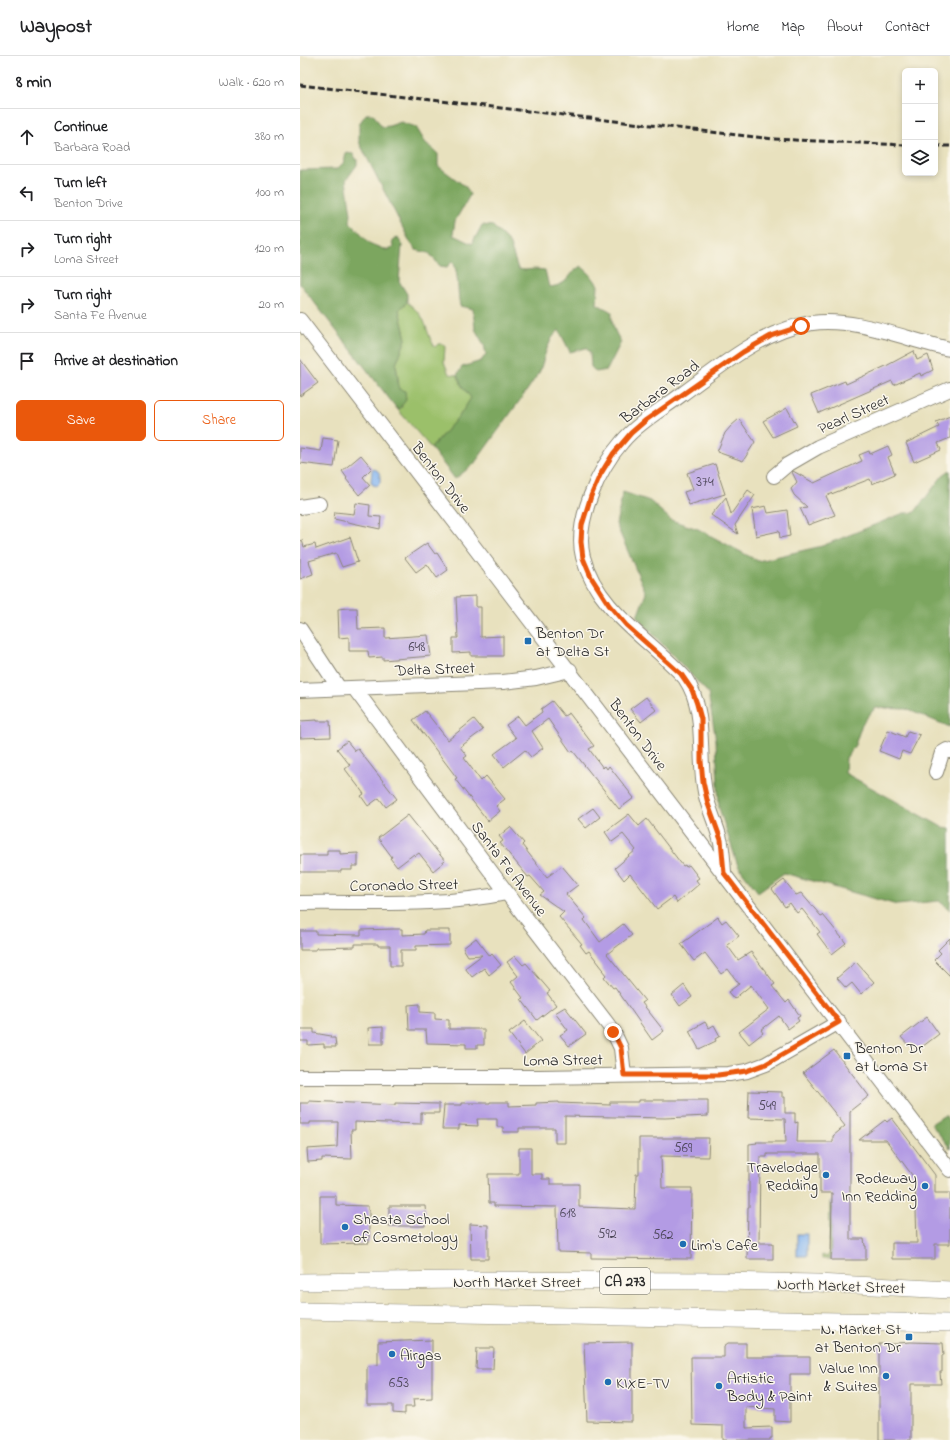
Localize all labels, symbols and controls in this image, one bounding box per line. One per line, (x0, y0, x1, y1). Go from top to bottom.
text: Waypost (20, 14, 92, 41)
text: Home (727, 17, 759, 38)
text: Map (781, 17, 805, 38)
text: About (827, 17, 863, 38)
text: Contact (885, 17, 930, 38)
map controls (902, 68, 938, 176)
button: + (902, 68, 938, 104)
text: 8 min (16, 70, 51, 95)
text: Walk · 620 m (219, 73, 284, 92)
button: − (902, 104, 938, 140)
text: Continue (54, 116, 108, 138)
icon: ahead (16, 126, 38, 148)
text: 380 m (255, 127, 284, 146)
text: Barbara Road (54, 138, 130, 157)
button: layers (902, 140, 938, 176)
text: Turn left (54, 172, 107, 194)
icon: left (16, 182, 38, 204)
text: 100 m (255, 183, 284, 202)
text: Benton Drive (54, 194, 123, 213)
text: Turn right (54, 228, 112, 250)
icon: right (16, 238, 38, 260)
text: 120 m (254, 239, 284, 258)
text: Loma Street (54, 250, 119, 269)
text: Turn right (54, 284, 112, 306)
icon: right (16, 294, 38, 316)
text: 20 m (259, 295, 284, 314)
text: Santa Fe Avenue (54, 306, 147, 325)
route start (792, 317, 810, 335)
icon: arrive (16, 350, 38, 372)
text: Arrive at destination (54, 350, 178, 372)
street label: Barbara Road (615, 355, 705, 431)
street label: Pearl Street (814, 388, 894, 441)
button: Save (16, 400, 146, 441)
button: Share (154, 400, 284, 441)
street label: Benton Drive (404, 437, 476, 520)
house number: 374 (696, 472, 714, 493)
place label: Benton Dr at Delta St (535, 622, 610, 664)
marker: Benton Dr at Delta St (523, 636, 533, 646)
house number: 648 (408, 637, 426, 658)
street label: Delta Street (394, 657, 476, 683)
street label: Benton Drive (602, 693, 673, 777)
street label: Santa Fe Avenue (464, 816, 553, 923)
street label: Coronado Street (350, 873, 459, 899)
route end (604, 1023, 622, 1041)
place label: Benton Dr at Loma St (854, 1037, 929, 1079)
street label: Loma Street (523, 1048, 604, 1074)
marker: Benton Dr at Loma St (842, 1051, 852, 1061)
house number: 549 (758, 1096, 777, 1117)
house number: 569 (674, 1138, 693, 1159)
place label: Travelodge Redding (747, 1156, 819, 1198)
place label: Rodeway Inn Redding (841, 1167, 917, 1209)
marker: Travelodge Redding (821, 1170, 831, 1180)
marker: Rodeway Inn Redding (920, 1181, 930, 1191)
house number: 618 (560, 1203, 576, 1224)
place label: Shasta School of Cosmetology (353, 1208, 458, 1250)
marker: Shasta School of Cosmetology (340, 1222, 350, 1232)
house number: 592 (597, 1224, 617, 1245)
house number: 562 (652, 1225, 674, 1246)
place label: Lim's Cafe (691, 1234, 759, 1258)
marker: Lim's Cafe (678, 1239, 688, 1249)
road number: CA 273 (600, 1268, 650, 1294)
street label: North Market Street (453, 1271, 582, 1295)
street label: North Market Street (776, 1273, 906, 1301)
place label: N. Market St at Benton Dr (815, 1318, 902, 1360)
marker: N. Market St at Benton Dr (904, 1332, 914, 1342)
place label: Airgas (400, 1344, 442, 1368)
marker: Airgas (387, 1349, 397, 1359)
place label: Value Inn & Suites (818, 1357, 878, 1399)
place label: Artistic Body & Paint (726, 1367, 813, 1409)
marker: Value Inn & Suites (881, 1371, 891, 1381)
place label: KIXE-TV (616, 1372, 670, 1396)
house number: 653 (389, 1373, 409, 1394)
marker: KIXE-TV (603, 1377, 613, 1387)
marker: Artistic Body & Paint (714, 1381, 724, 1391)

